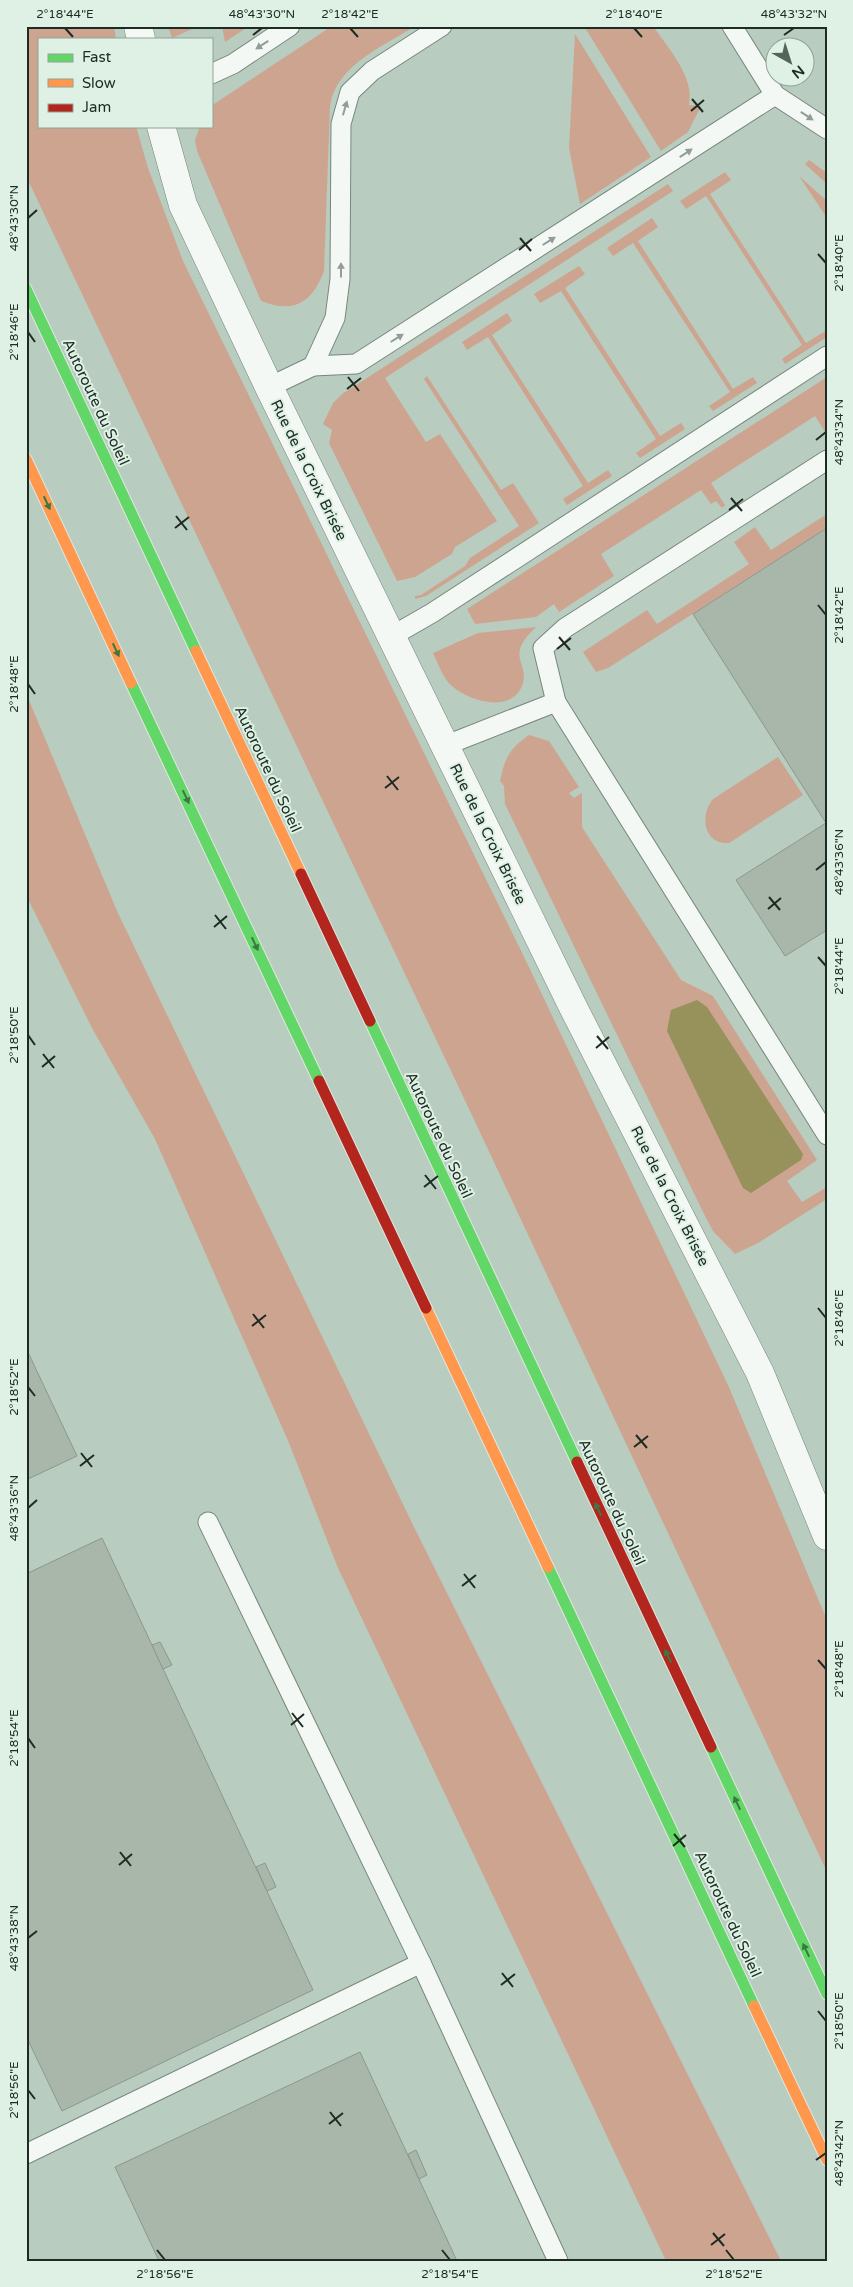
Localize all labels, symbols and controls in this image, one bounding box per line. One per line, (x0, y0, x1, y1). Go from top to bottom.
text: 2°18'44"E (36, 7, 94, 21)
text: 48°43'30"N (229, 7, 295, 21)
text: 2°18'42"E (321, 7, 379, 21)
text: 2°18'40"E (605, 7, 663, 21)
text: 48°43'32"N (761, 7, 827, 21)
legend (38, 38, 212, 128)
north arrow (766, 38, 816, 88)
one-way arrow (255, 40, 268, 50)
text: Fast (82, 48, 112, 66)
text: N (788, 62, 808, 82)
text: Slow (82, 74, 116, 92)
text: Jam (82, 98, 111, 116)
one-way arrow (342, 100, 350, 115)
one-way arrow (800, 111, 813, 120)
one-way arrow (679, 149, 692, 158)
text: 48°43'30"N (7, 185, 21, 251)
text: 2°18'40"E (832, 234, 846, 292)
one-way arrow (542, 236, 555, 246)
one-way arrow (337, 262, 345, 278)
text: 2°18'46"E (7, 303, 21, 361)
one-way arrow (390, 333, 403, 342)
street label: Autoroute du Soleil (59, 336, 133, 468)
street label: Rue de la Croix Brisée (267, 396, 351, 544)
text: 48°43'34"N (832, 399, 846, 465)
one-way arrow (43, 496, 51, 510)
text: 2°18'42"E (832, 586, 846, 644)
one-way arrow (113, 643, 121, 657)
text: 2°18'48"E (7, 655, 21, 713)
street label: Autoroute du Soleil (231, 703, 305, 835)
street label: Rue de la Croix Brisée (446, 760, 530, 908)
one-way arrow (182, 790, 190, 804)
text: 48°43'36"N (832, 829, 846, 895)
one-way arrow (251, 937, 259, 951)
text: 2°18'44"E (832, 937, 846, 995)
text: 2°18'50"E (7, 1006, 21, 1064)
street label: Autoroute du Soleil (402, 1069, 476, 1201)
street label: Rue de la Croix Brisée (627, 1123, 713, 1269)
text: 2°18'46"E (832, 1289, 846, 1347)
text: 2°18'52"E (7, 1358, 21, 1416)
street label: Autoroute du Soleil (575, 1436, 649, 1568)
text: 48°43'36"N (7, 1475, 21, 1541)
one-way arrow (594, 1502, 602, 1516)
text: 2°18'48"E (832, 1640, 846, 1698)
one-way arrow (663, 1649, 671, 1663)
text: 2°18'54"E (7, 1709, 21, 1767)
one-way arrow (733, 1796, 741, 1810)
street label: Autoroute du Soleil (691, 1848, 765, 1980)
text: 48°43'38"N (7, 1905, 21, 1971)
one-way arrow (802, 1943, 810, 1957)
text: 2°18'50"E (832, 1992, 846, 2050)
text: 2°18'56"E (7, 2061, 21, 2119)
text: 48°43'42"N (832, 2120, 846, 2186)
text: 2°18'56"E (136, 2267, 194, 2281)
text: 2°18'54"E (421, 2267, 479, 2281)
text: 2°18'52"E (705, 2267, 763, 2281)

